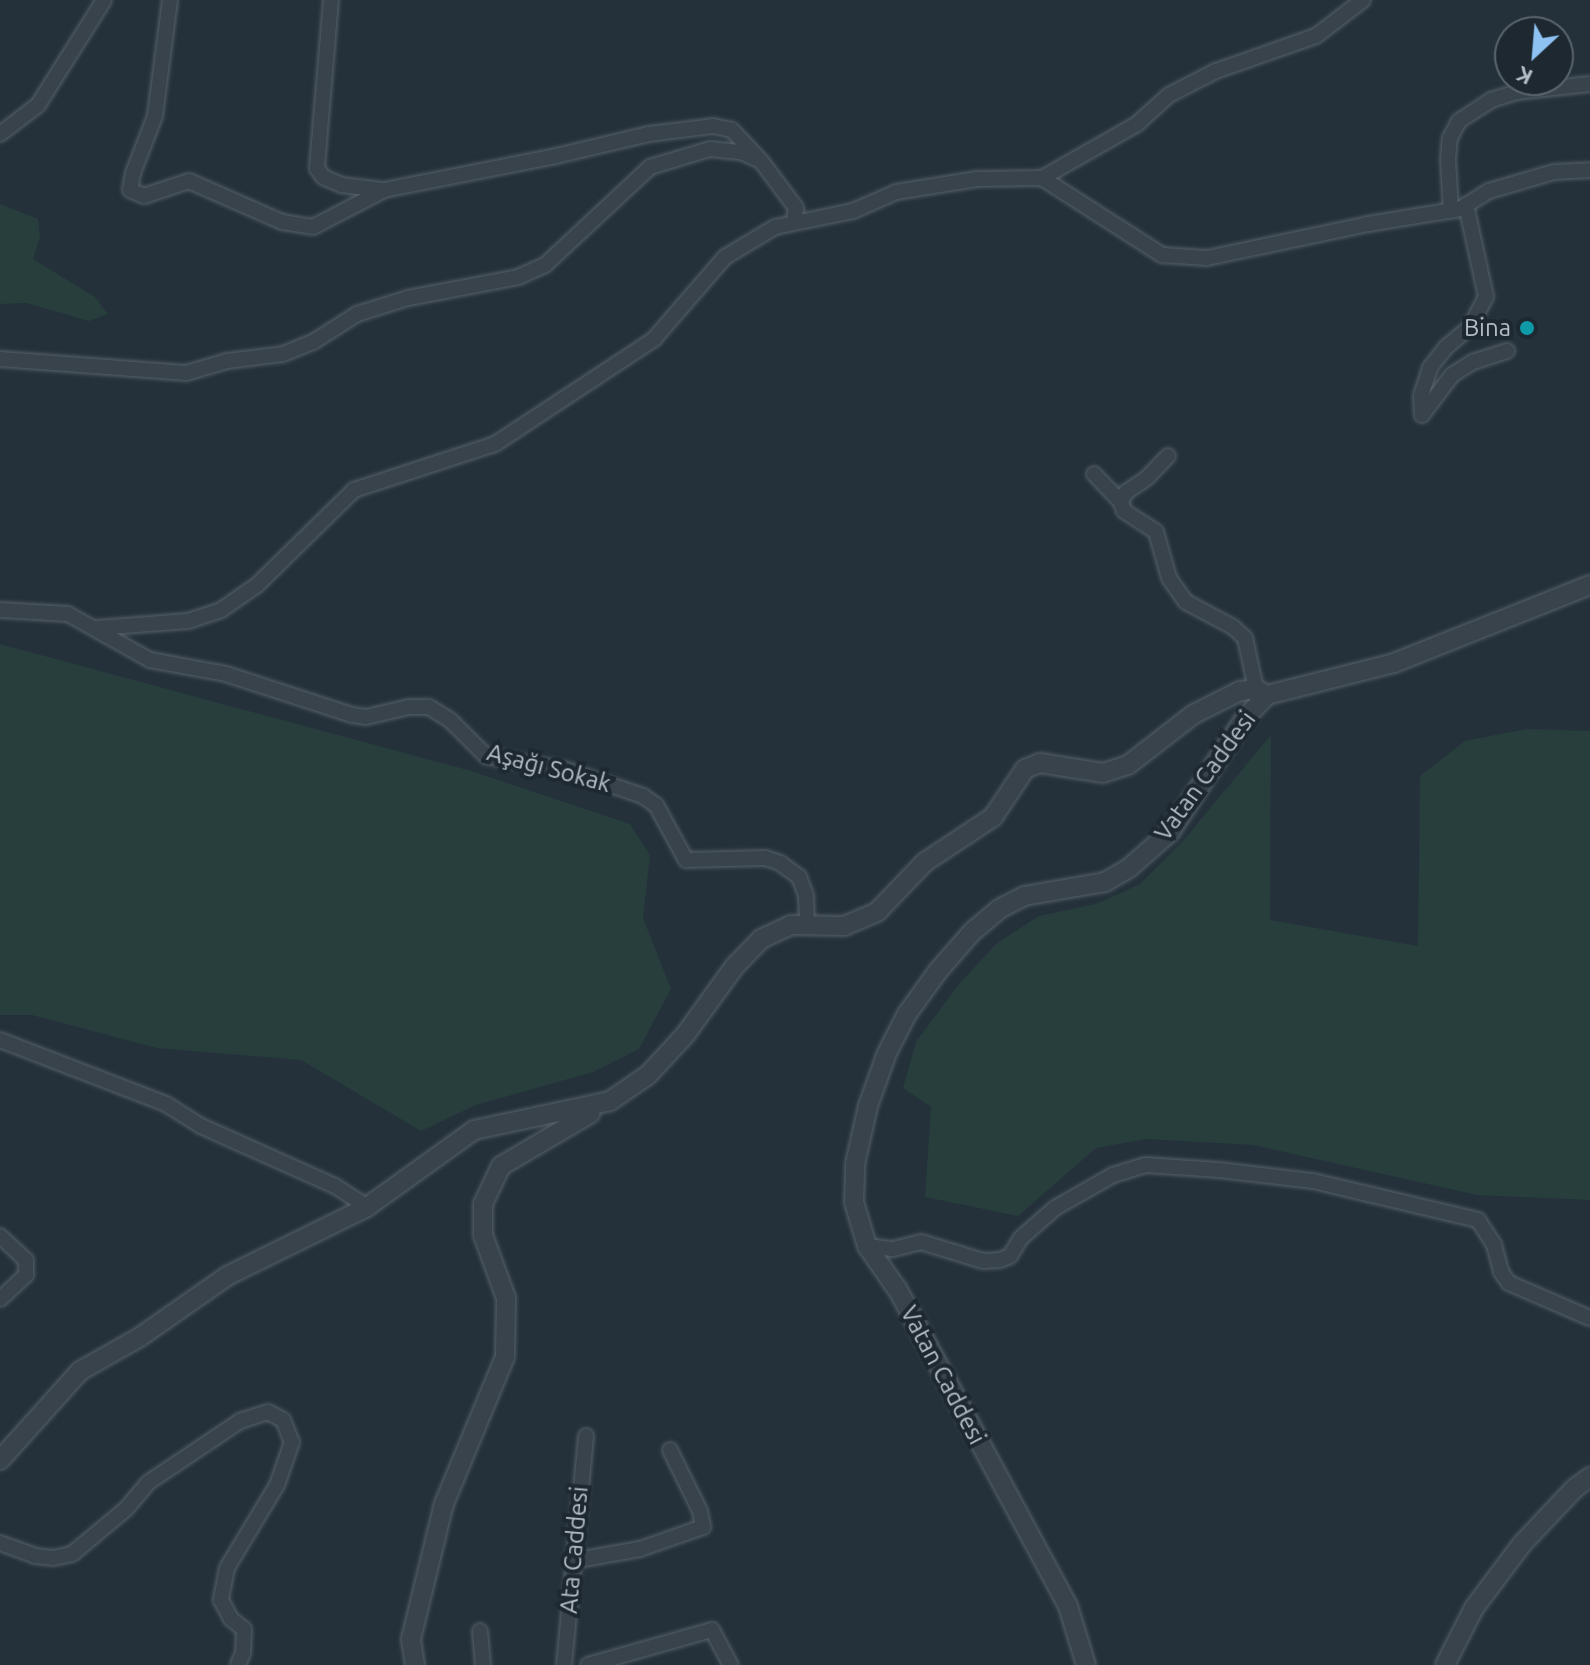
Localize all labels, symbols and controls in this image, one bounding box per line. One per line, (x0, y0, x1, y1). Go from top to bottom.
north arrow (1494, 16, 1574, 96)
text: K (1512, 62, 1536, 91)
place label: Bina (1464, 314, 1511, 342)
marker: Bina (1518, 319, 1536, 337)
street label: Vatan Caddesi (1148, 706, 1262, 846)
street label: Aşağı Sokak (484, 738, 614, 798)
street label: Vatan Caddesi (894, 1301, 992, 1449)
street label: Ata Caddesi (554, 1485, 594, 1615)

